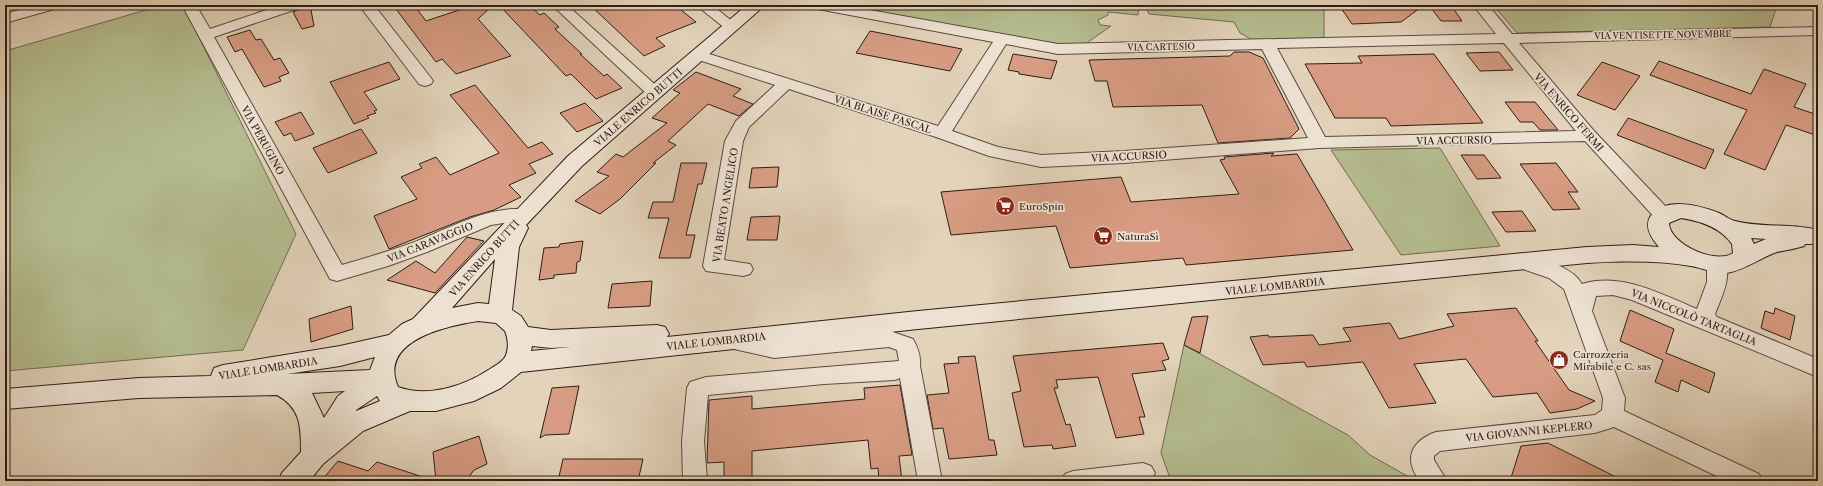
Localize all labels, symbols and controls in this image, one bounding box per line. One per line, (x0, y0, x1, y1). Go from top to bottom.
street label: VIA VENTISETTE NOVEMBRE (1593, 28, 1732, 41)
street label: VIA CARTESIO (1126, 40, 1195, 53)
street label: VIALE ENRICO BUTTI (591, 65, 685, 150)
street label: VIA ENRICO FERMI (1530, 70, 1606, 155)
street label: VIA BLAISE PASCAL (831, 92, 934, 137)
street label: VIA PERUGINO (238, 102, 287, 177)
street label: VIA ACCURSIO (1415, 133, 1492, 148)
street label: VIA BEATO ANGELICO (710, 147, 741, 264)
street label: VIA ACCURSIO (1090, 148, 1167, 165)
supermarket icon: EuroSpin (994, 195, 1016, 217)
place label: EuroSpin (1019, 200, 1064, 213)
street label: VIA ENRICO BUTTI (446, 217, 522, 300)
street label: VIA CARAVAGGIO (384, 219, 475, 266)
supermarket icon: NaturaSì (1092, 225, 1114, 247)
place label: NaturaSì (1117, 230, 1158, 243)
street label: VIALE LOMBARDIA (1224, 275, 1326, 298)
street label: VIA NICCOLÒ TARTAGLIA (1628, 286, 1759, 349)
street label: VIALE LOMBARDIA (665, 330, 767, 353)
place label: Carrozzeria Mirabile e C. sas (1573, 348, 1651, 373)
shop icon: Carrozzeria Mirabile e C. sas (1548, 349, 1570, 371)
street label: VIALE LOMBARDIA (217, 354, 319, 383)
street label: VIA GIOVANNI KEPLERO (1464, 418, 1593, 445)

